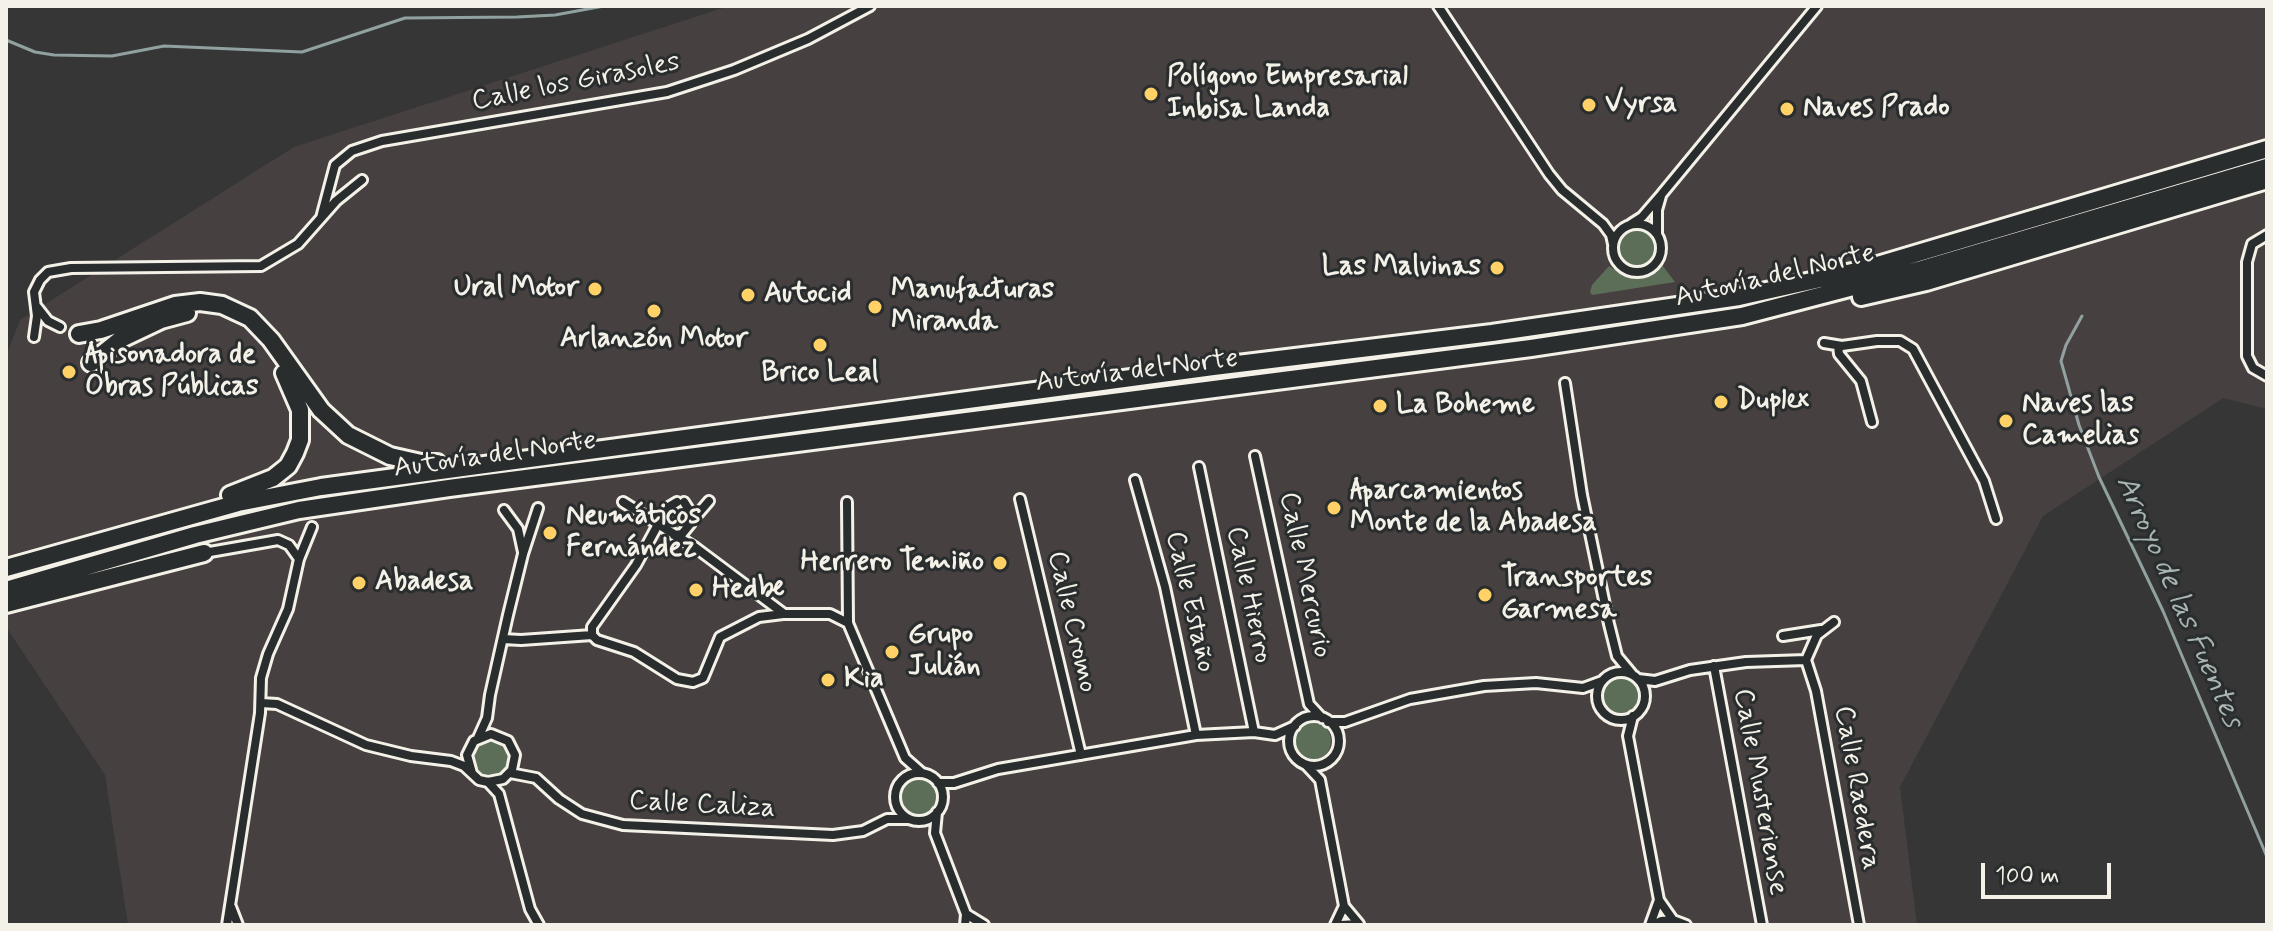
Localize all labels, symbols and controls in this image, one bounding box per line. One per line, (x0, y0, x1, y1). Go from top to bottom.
street label: Calle los Girasoles (469, 46, 683, 120)
place label: Polígono Empresarial Inbisa Landa (1167, 61, 1408, 127)
marker: Polígono Empresarial Inbisa Landa (1142, 85, 1160, 103)
place label: Vyrsa (1605, 88, 1677, 122)
place label: Naves Prado (1803, 92, 1950, 126)
marker: Vyrsa (1580, 96, 1598, 114)
marker: Naves Prado (1778, 100, 1796, 118)
street label: Autovía del Norte (1672, 238, 1878, 316)
place label: Las Malvinas (1322, 251, 1481, 285)
marker: Las Malvinas (1488, 259, 1506, 277)
place label: Ural Motor (454, 272, 579, 306)
place label: Manufacturas Miranda (891, 274, 1054, 340)
place label: Autocid (764, 278, 852, 312)
marker: Ural Motor (586, 280, 604, 298)
marker: Autocid (739, 286, 757, 304)
marker: Manufacturas Miranda (866, 298, 884, 316)
marker: Arlanzón Motor (645, 302, 663, 320)
place label: Arlanzón Motor (560, 323, 748, 357)
marker: Brico Leal (811, 336, 829, 354)
place label: Apisonadora de Obras Públicas (85, 339, 259, 405)
street label: Autovía del Norte (1034, 343, 1240, 401)
place label: Brico Leal (761, 357, 879, 391)
marker: Apisonadora de Obras Públicas (60, 363, 78, 381)
place label: Duplex (1737, 385, 1809, 419)
place label: Naves las Camelias (2022, 388, 2139, 454)
place label: La Boheme (1396, 389, 1535, 423)
marker: Duplex (1712, 393, 1730, 411)
marker: La Boheme (1371, 397, 1389, 415)
marker: Naves las Camelias (1997, 412, 2015, 430)
street label: Autovía del Norte (392, 425, 598, 487)
water label: Arroyo de las Fuentes (2106, 470, 2250, 734)
place label: Aparcamientos Monte de la Abadesa (1350, 475, 1597, 541)
street label: Calle Mercurio (1270, 489, 1338, 661)
marker: Aparcamientos Monte de la Abadesa (1325, 499, 1343, 517)
place label: Neumáticos Fernández (566, 500, 701, 566)
marker: Neumáticos Fernández (541, 524, 559, 542)
street label: Calle Hierro (1217, 524, 1279, 666)
street label: Calle Estaño (1156, 528, 1222, 676)
place label: Herrero Temiño (801, 546, 984, 580)
street label: Calle Cromo (1038, 548, 1104, 696)
marker: Herrero Temiño (991, 554, 1009, 572)
place label: Transportes Garmesa (1501, 562, 1652, 628)
place label: Abadesa (375, 566, 473, 600)
place label: Hedbe (712, 573, 785, 607)
marker: Abadesa (350, 574, 368, 592)
marker: Hedbe (687, 581, 705, 599)
marker: Transportes Garmesa (1476, 586, 1494, 604)
place label: Grupo Julián (908, 619, 981, 685)
marker: Grupo Julián (883, 643, 901, 661)
place label: Kia (844, 663, 884, 697)
marker: Kia (819, 671, 837, 689)
street label: Calle Musteriense (1724, 686, 1794, 898)
street label: Calle Raedera (1825, 703, 1887, 873)
street label: Calle Caliza (628, 785, 776, 827)
scale bar (1985, 847, 2115, 897)
text: 100 m (1995, 861, 2059, 892)

